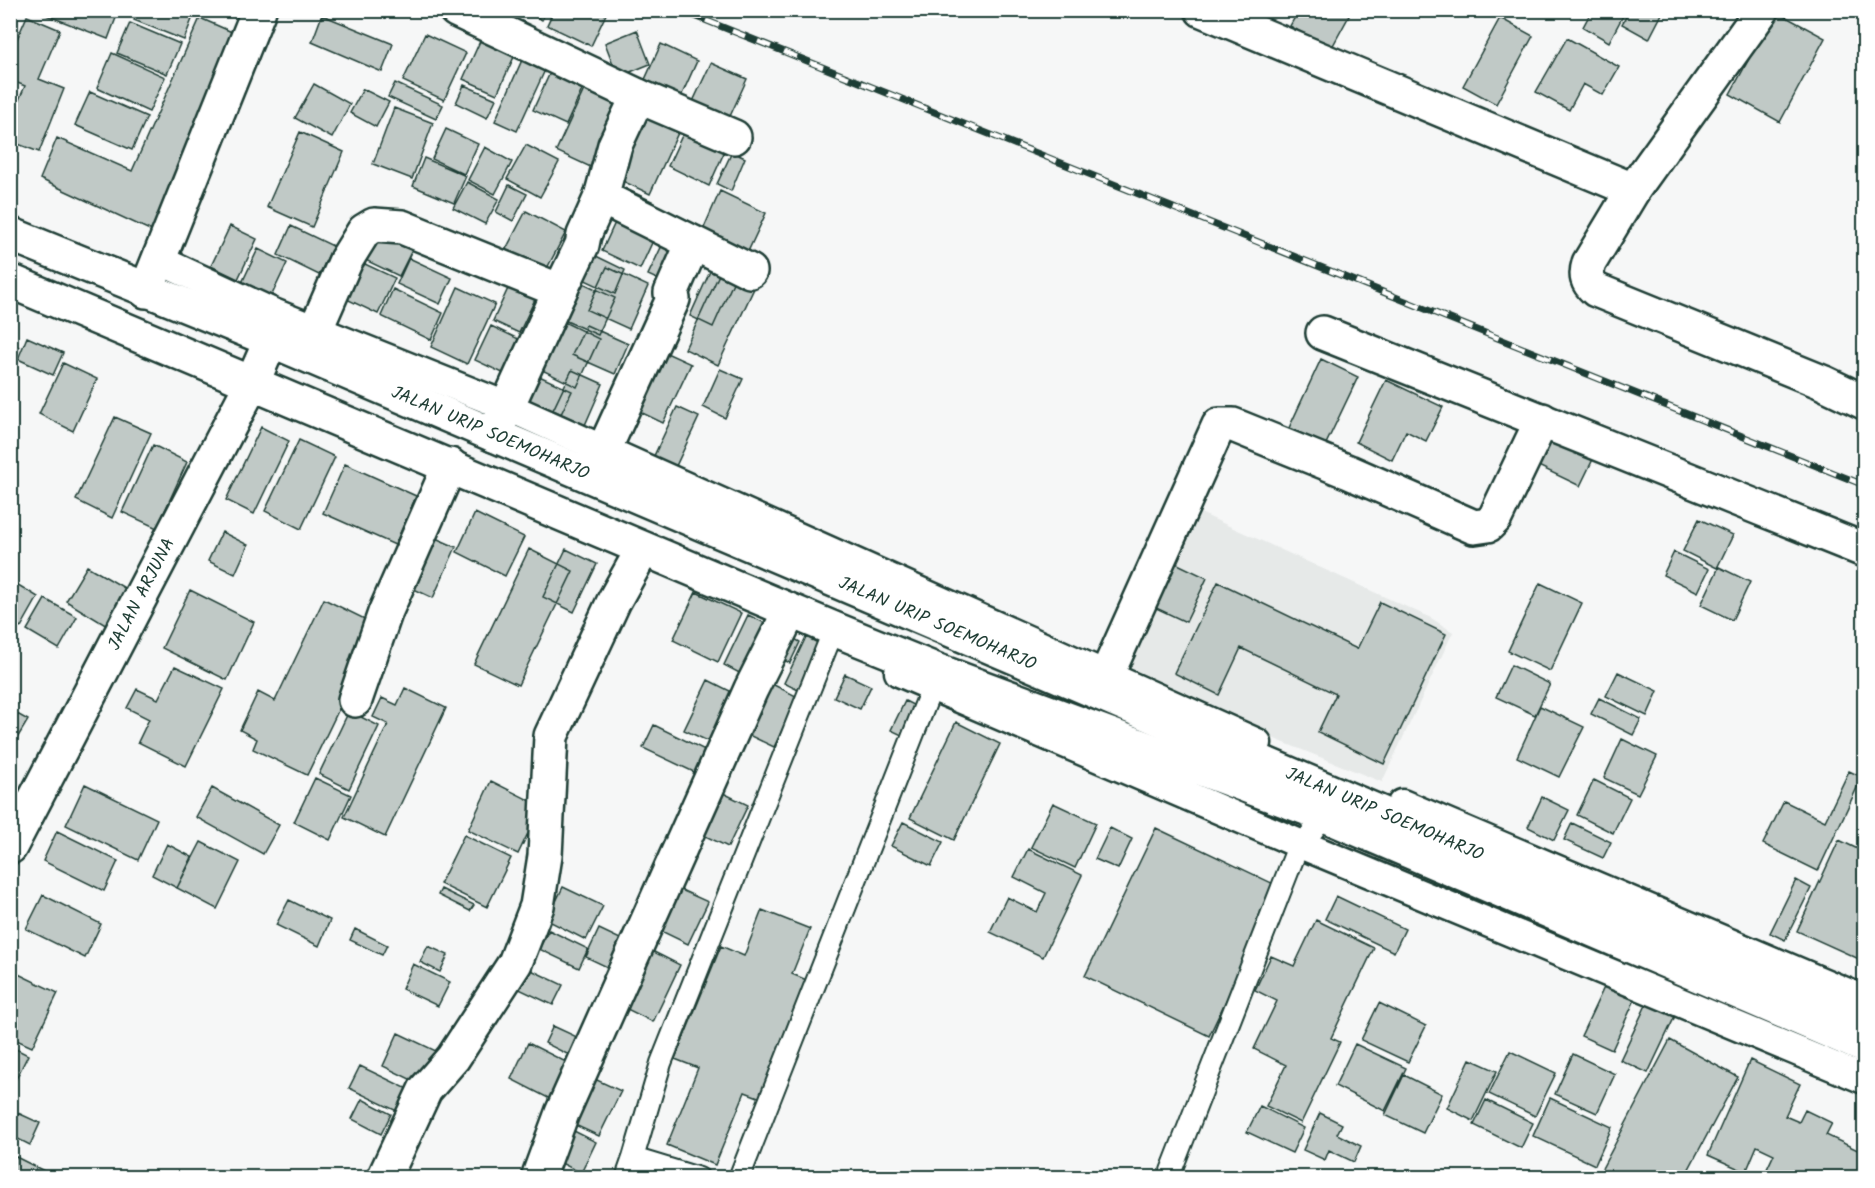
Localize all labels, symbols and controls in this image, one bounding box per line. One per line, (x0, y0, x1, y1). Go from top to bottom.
street label: JALAN URIP SOEMOHARJO (387, 378, 594, 489)
street label: JALAN ARJUNA (100, 533, 183, 656)
street label: JALAN URIP SOEMOHARJO (834, 569, 1041, 679)
street label: JALAN URIP SOEMOHARJO (1281, 759, 1488, 870)

